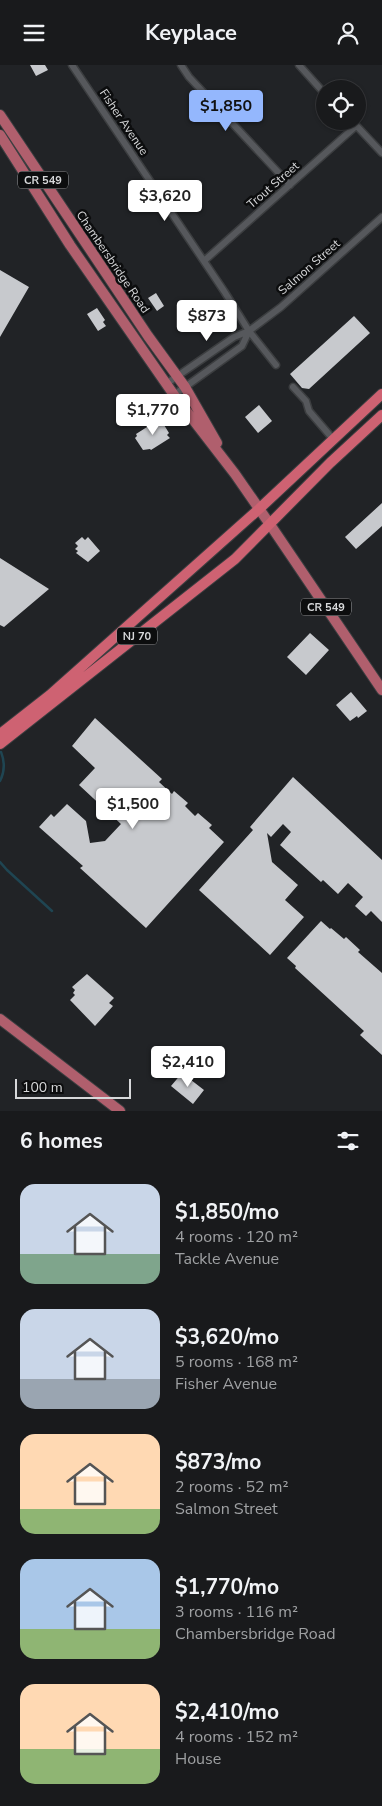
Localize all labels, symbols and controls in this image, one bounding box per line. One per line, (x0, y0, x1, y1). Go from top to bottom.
text: Keyplace (145, 18, 237, 48)
icon: menu (20, 19, 48, 47)
icon: person (334, 19, 362, 47)
map controls (316, 80, 366, 130)
button: locate (316, 80, 366, 130)
street label: Fisher Avenue (96, 86, 152, 158)
pin: $1,850 (185, 89, 267, 132)
text: $1,850 (200, 95, 252, 117)
street label: Trout Street (244, 157, 303, 212)
road number: CR 549 (18, 171, 68, 189)
pin: $3,620 (124, 179, 206, 222)
text: $3,620 (139, 185, 191, 207)
street label: Chambersbridge Road (73, 208, 153, 316)
street label: Salmon Street (275, 235, 344, 298)
pin: $873 (177, 299, 237, 342)
text: $873 (188, 305, 226, 327)
pin: $1,770 (112, 393, 194, 436)
text: $1,770 (127, 399, 179, 421)
road number: CR 549 (301, 599, 351, 615)
road number: NJ 70 (117, 627, 157, 645)
pin: $1,500 (92, 787, 174, 830)
text: $1,500 (107, 793, 159, 815)
pin: $2,410 (147, 1045, 229, 1088)
text: $2,410 (162, 1051, 214, 1073)
scale bar (15, 1076, 131, 1099)
text: 100 m (22, 1078, 63, 1097)
text: 6 homes (20, 1127, 103, 1155)
icon: filters (334, 1127, 362, 1155)
text: $1,850/mo (175, 1198, 279, 1226)
icon: home (60, 1204, 120, 1264)
text: 4 rooms · 120 m² (175, 1226, 298, 1248)
text: Tackle Avenue (175, 1248, 279, 1270)
text: $3,620/mo (175, 1323, 279, 1351)
icon: home (60, 1329, 120, 1389)
text: 5 rooms · 168 m² (175, 1351, 298, 1373)
text: Fisher Avenue (175, 1373, 277, 1395)
text: $873/mo (175, 1448, 261, 1476)
icon: home (60, 1454, 120, 1514)
text: 2 rooms · 52 m² (175, 1476, 288, 1498)
text: Salmon Street (175, 1498, 278, 1520)
text: $1,770/mo (175, 1573, 279, 1601)
icon: home (60, 1579, 120, 1639)
text: 3 rooms · 116 m² (175, 1601, 298, 1623)
text: Chambersbridge Road (175, 1623, 336, 1645)
text: $2,410/mo (175, 1698, 279, 1726)
icon: home (60, 1704, 120, 1764)
text: 4 rooms · 152 m² (175, 1726, 298, 1748)
text: House (175, 1748, 221, 1770)

